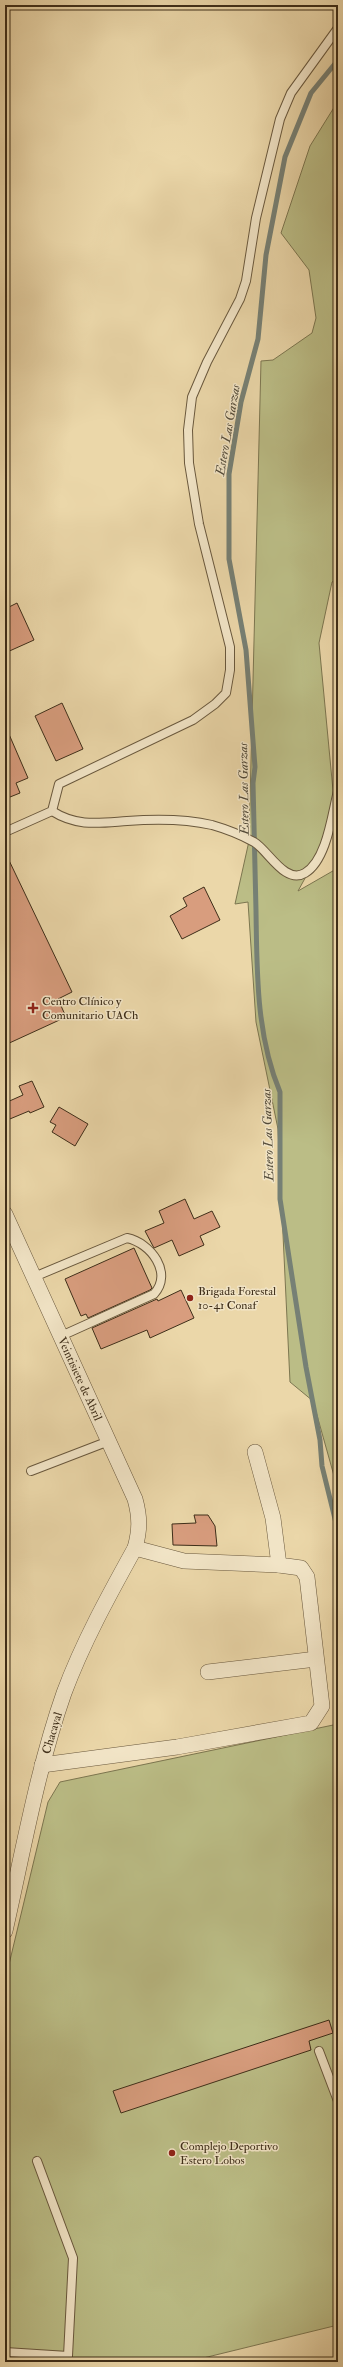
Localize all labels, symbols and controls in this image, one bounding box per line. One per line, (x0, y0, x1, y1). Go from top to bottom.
water label: Estero Las Garzas (212, 383, 244, 478)
water label: Estero Las Garzas (235, 742, 253, 836)
place label: Centro Clínico y Comunitario UACh (42, 994, 139, 1023)
marker: Centro Clínico y Comunitario UACh (27, 1002, 39, 1014)
water label: Estero Las Garzas (258, 1088, 278, 1182)
place label: Brigada Forestal 10-41 Conaf (198, 1284, 276, 1313)
marker: Brigada Forestal 10-41 Conaf (185, 1293, 195, 1303)
street label: Veintisiete de Abril (54, 1335, 105, 1423)
street label: Chacayal (39, 1710, 66, 1756)
place label: Complejo Deportivo Estero Lobos (180, 2139, 278, 2168)
marker: Complejo Deportivo Estero Lobos (167, 2148, 177, 2158)

